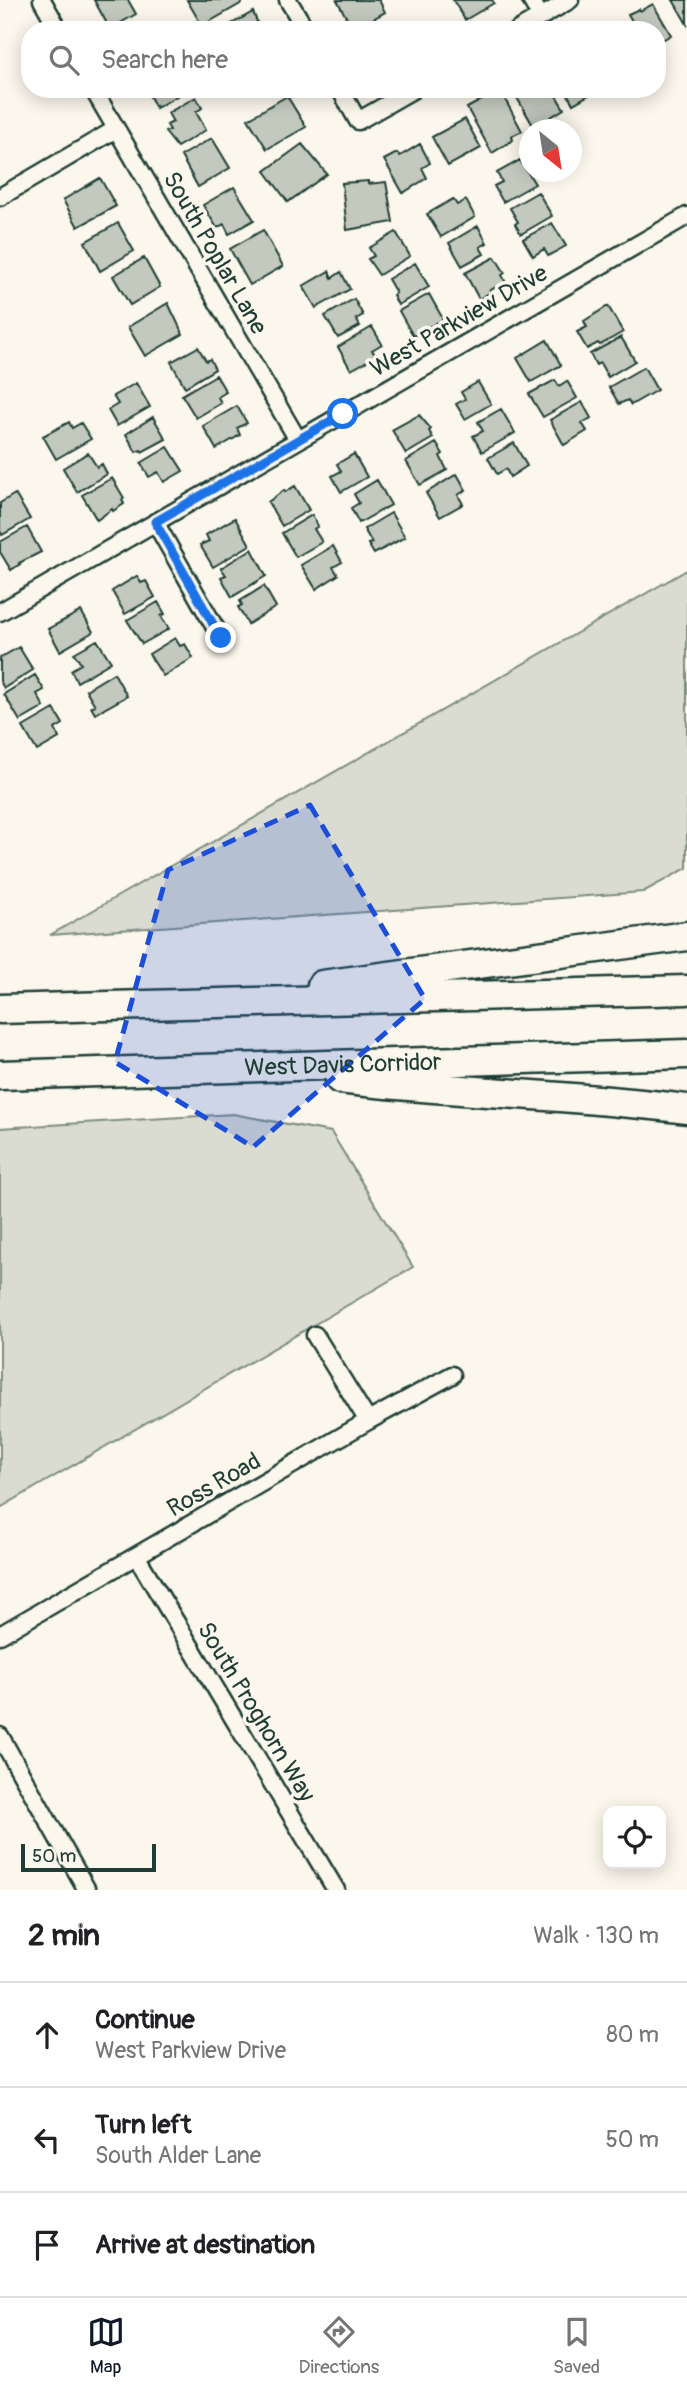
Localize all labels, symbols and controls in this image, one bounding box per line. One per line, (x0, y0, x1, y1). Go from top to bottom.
search box (21, 21, 666, 98)
icon: search (45, 41, 83, 79)
text: Search here (101, 44, 228, 76)
north arrow (519, 119, 582, 182)
street label: South Poplar Lane (157, 167, 273, 340)
street label: West Parkview Drive (365, 258, 553, 383)
route start (327, 398, 358, 429)
route end (205, 622, 236, 653)
street label: West Davis Corridor (244, 1047, 442, 1082)
street label: Ross Road (162, 1447, 266, 1523)
street label: South Proghorn Way (191, 1617, 321, 1807)
map controls (603, 1806, 666, 1869)
button: locate (603, 1806, 666, 1869)
scale bar (21, 1841, 156, 1873)
text: 50 m (32, 1844, 76, 1868)
text: 2 min (28, 1917, 100, 1954)
text: Walk · 130 m (533, 1921, 659, 1950)
text: Continue (95, 2004, 195, 2036)
icon: ahead (28, 2016, 66, 2054)
text: 80 m (606, 2020, 659, 2049)
text: West Parkview Drive (95, 2036, 286, 2065)
text: Turn left (95, 2109, 191, 2141)
icon: left (28, 2121, 66, 2159)
text: 50 m (605, 2125, 659, 2154)
text: South Alder Lane (95, 2141, 261, 2170)
icon: arrive (28, 2226, 66, 2264)
text: Arrive at destination (95, 2229, 315, 2261)
tab: Map (87, 2313, 125, 2379)
tab: Directions (299, 2313, 379, 2379)
tab: Saved (553, 2313, 600, 2379)

